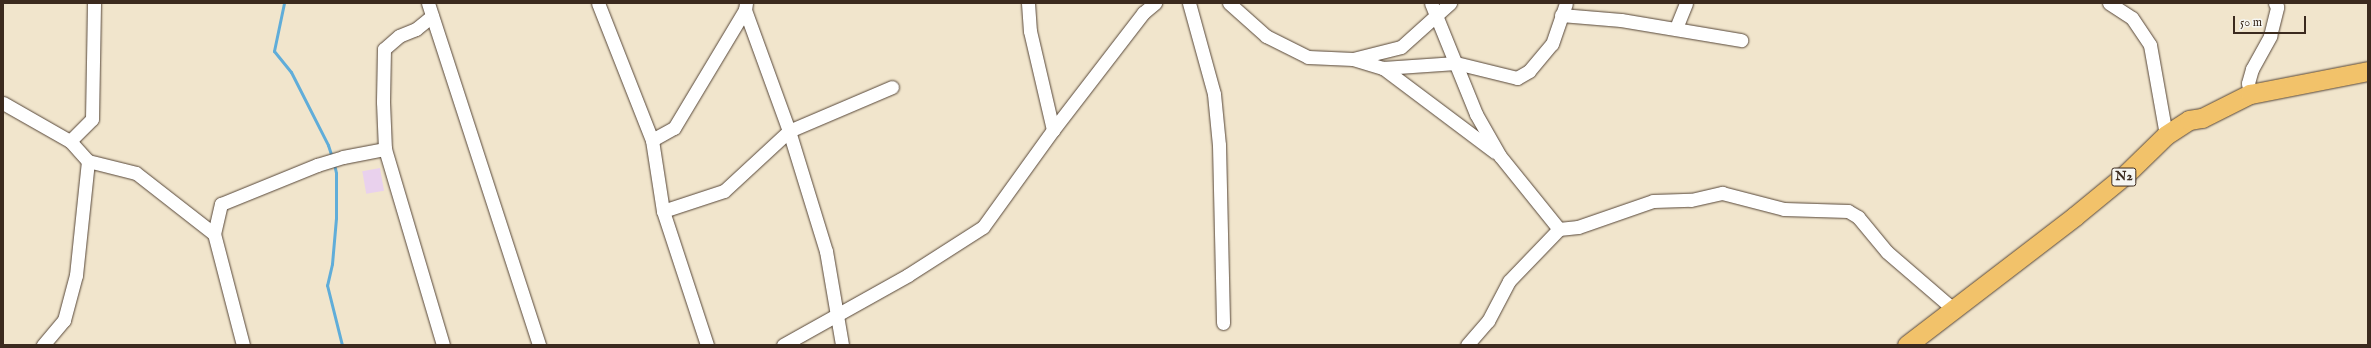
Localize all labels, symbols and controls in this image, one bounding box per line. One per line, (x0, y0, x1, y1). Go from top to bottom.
scale bar (2235, 8, 2308, 34)
text: 50 m (2240, 15, 2262, 30)
road number: N2 (2111, 166, 2137, 188)

